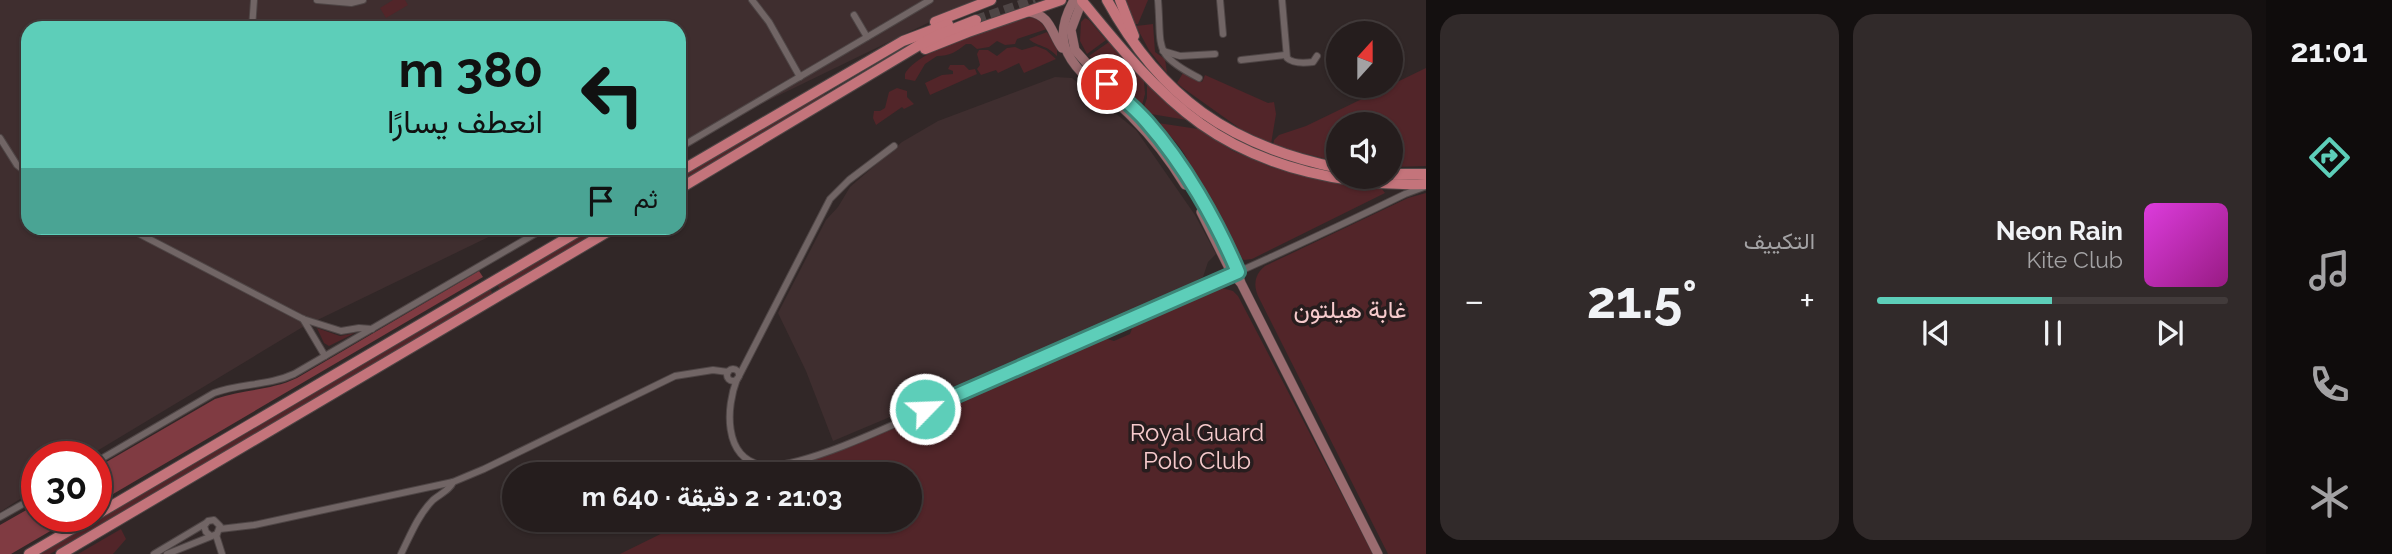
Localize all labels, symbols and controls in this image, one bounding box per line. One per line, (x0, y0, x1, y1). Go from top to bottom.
north arrow (1326, 21, 1404, 98)
map controls (1326, 21, 1403, 189)
text: 21:01 (2290, 32, 2368, 69)
text: 380 m (399, 41, 543, 98)
icon: left (567, 49, 658, 140)
pin (1077, 54, 1137, 114)
icon: arrive (1088, 65, 1126, 103)
text: انعطف يسارًا (387, 103, 543, 140)
button: sound (1326, 112, 1403, 189)
icon: directions (2305, 133, 2354, 182)
icon: arrive (582, 182, 620, 220)
text: ثم (634, 184, 658, 214)
text: Neon Rain (1996, 216, 2123, 246)
text: التكييف (1744, 227, 1815, 254)
text: Kite Club (2026, 246, 2123, 273)
icon: music (2305, 246, 2354, 295)
text: 21.5° (1587, 269, 1697, 330)
text: − (1464, 278, 1484, 323)
text: + (1799, 278, 1815, 323)
park label: غابة هيلتون (1294, 295, 1406, 325)
icon: previous (1917, 314, 1955, 352)
icon: pause (2034, 314, 2072, 352)
icon: next (2151, 314, 2189, 352)
icon: phone (2305, 360, 2354, 409)
position arrow (888, 372, 962, 446)
park label: Royal Guard Polo Club (1130, 418, 1264, 475)
speed limit sign: 30 (21, 441, 112, 532)
icon: climate (2305, 473, 2354, 522)
text: 21:03 · 2 دقيقة · 640 m (582, 482, 842, 512)

